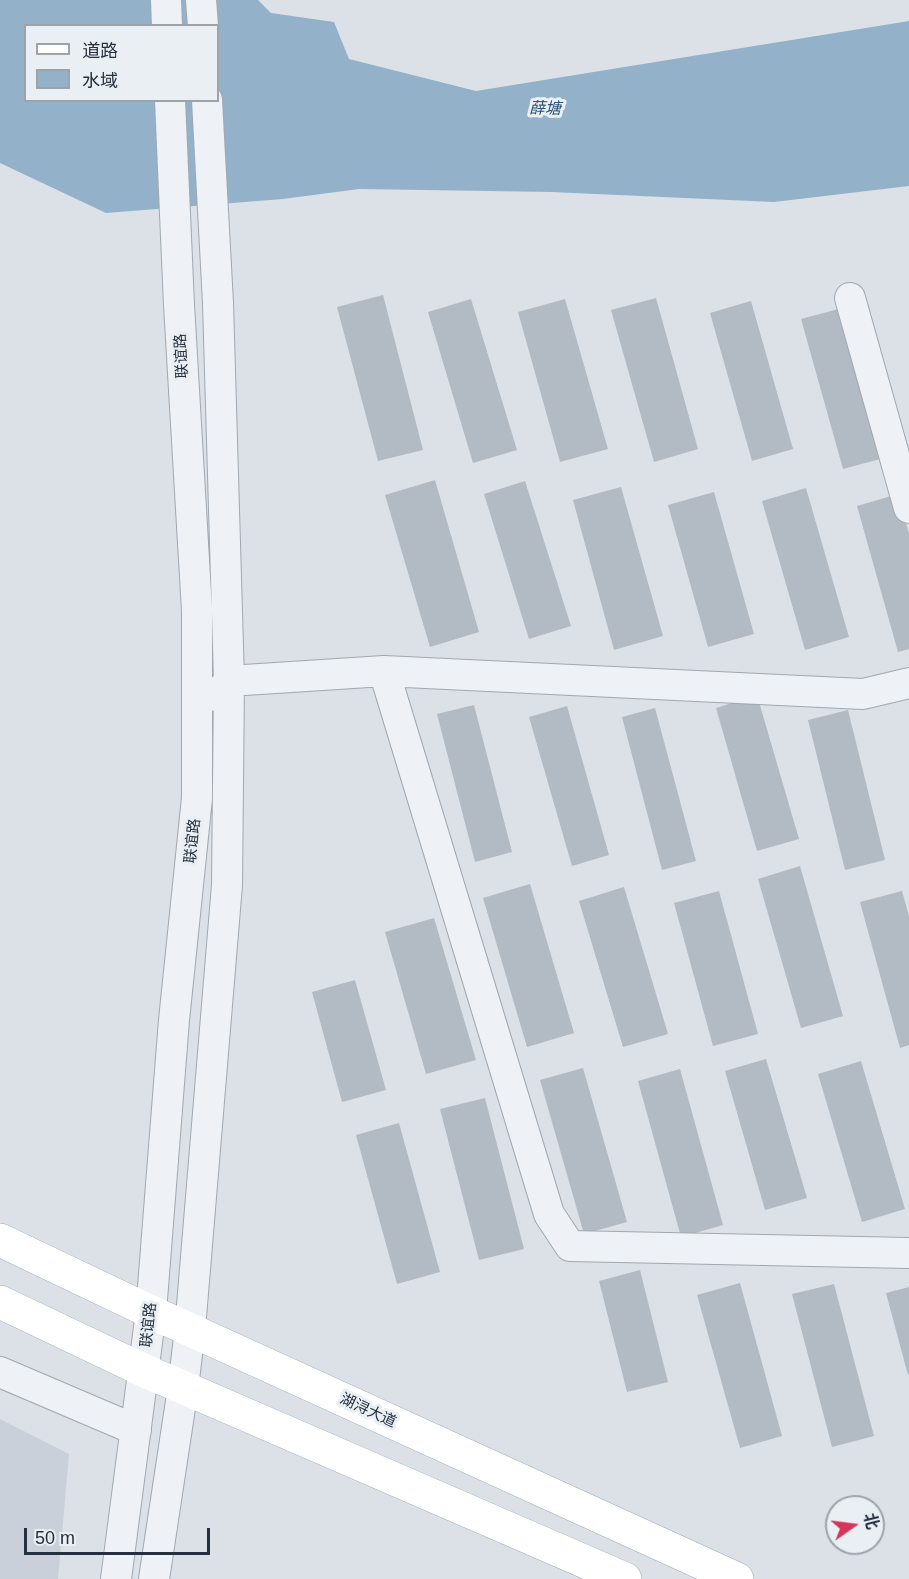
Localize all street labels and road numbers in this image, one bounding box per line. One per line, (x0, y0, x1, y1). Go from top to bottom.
street label: 联谊路 (172, 333, 192, 379)
street label: 联谊路 (182, 818, 204, 864)
street label: 联谊路 (138, 1302, 160, 1348)
street label: 湖浔大道 (337, 1390, 399, 1432)

